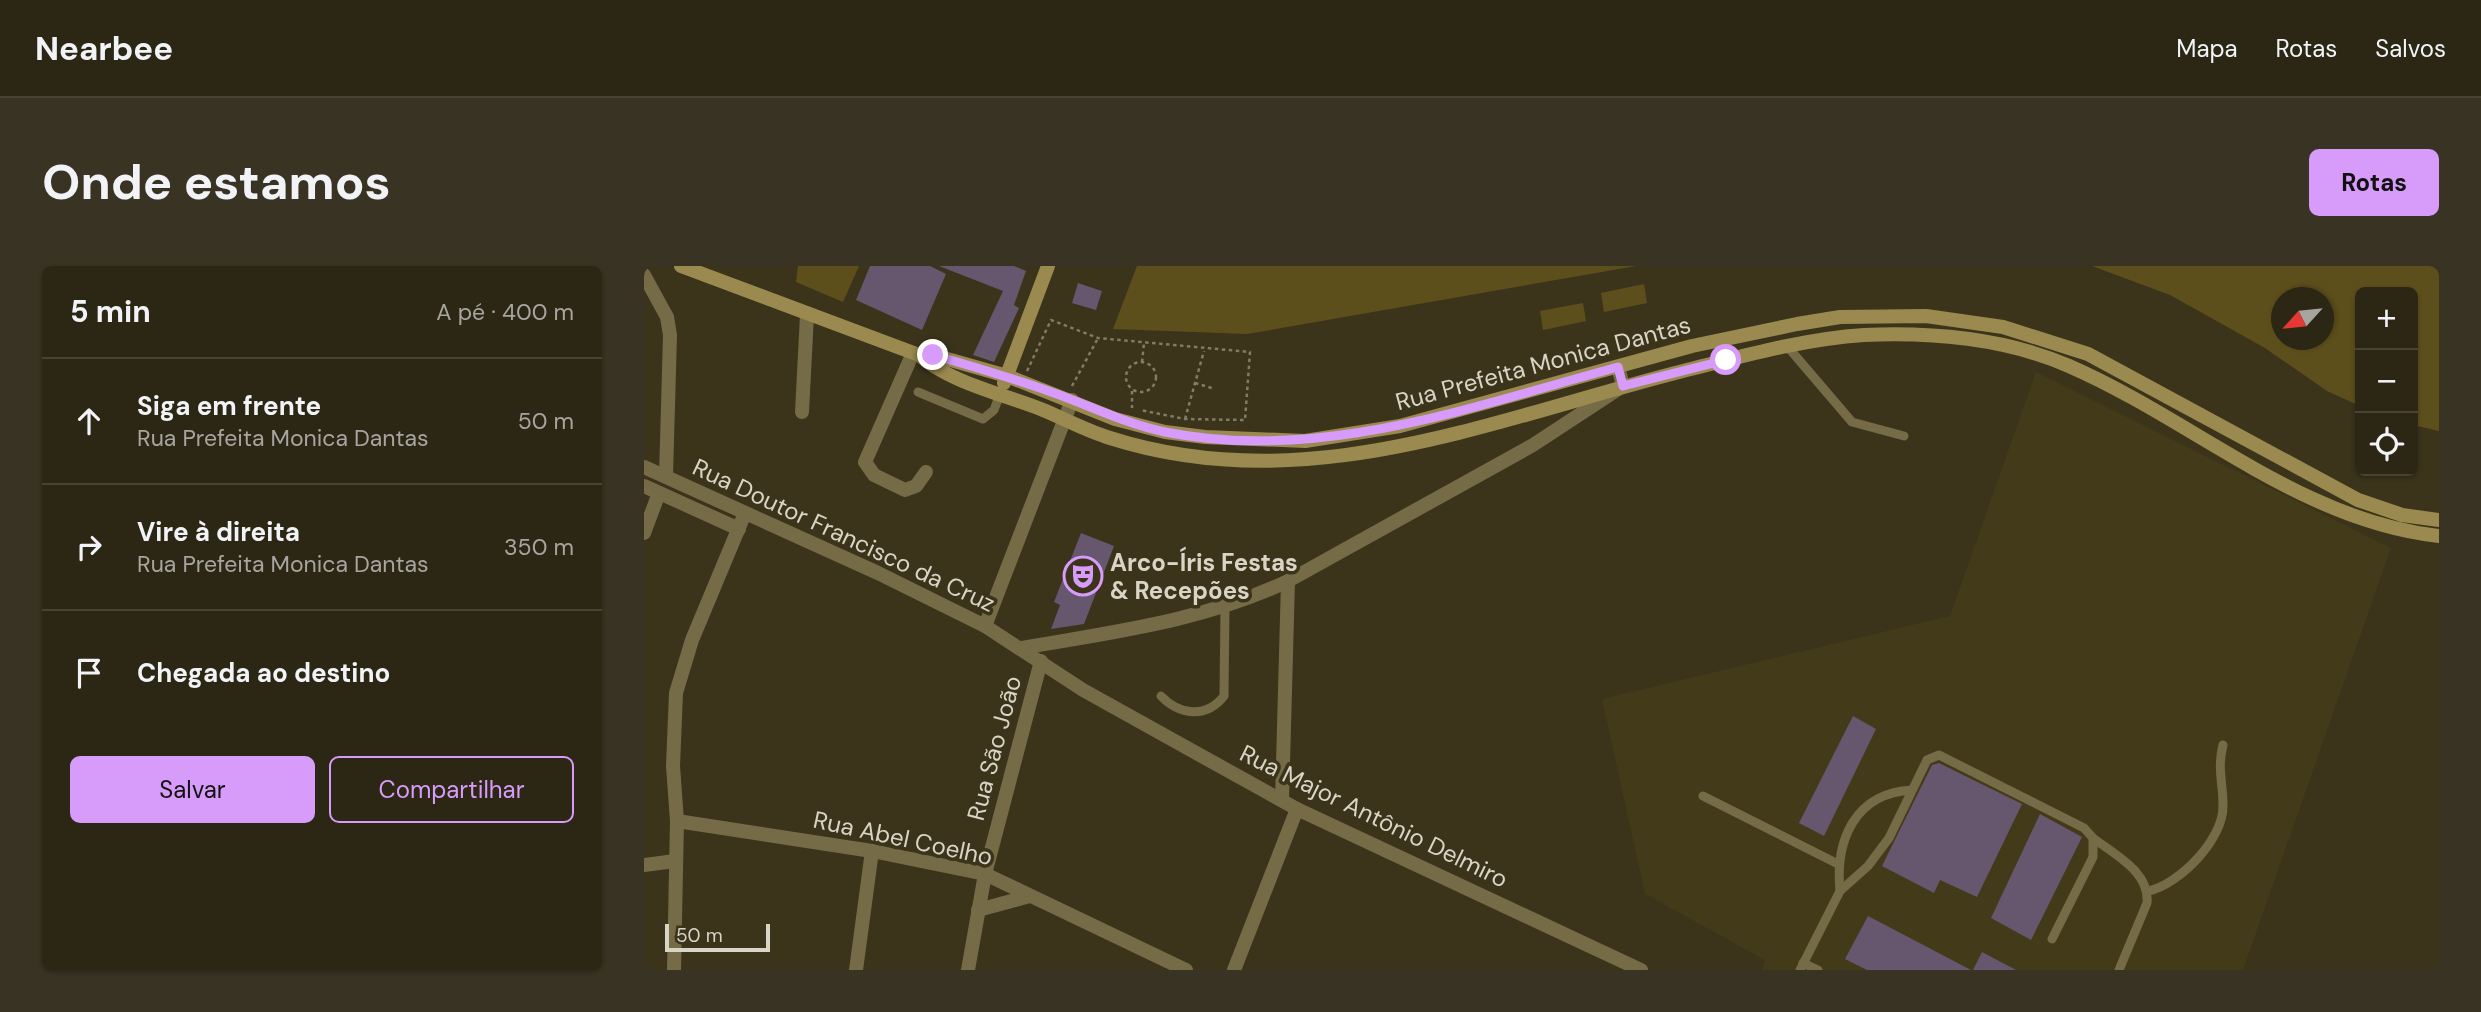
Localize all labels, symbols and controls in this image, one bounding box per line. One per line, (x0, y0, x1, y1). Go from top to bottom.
text: Nearbee (35, 27, 173, 70)
text: Mapa (2176, 33, 2238, 64)
text: Rotas (2276, 33, 2337, 64)
text: Salvos (2375, 33, 2446, 64)
button: Rotas (2309, 149, 2439, 216)
text: Onde estamos (42, 150, 391, 214)
north arrow (2271, 287, 2334, 350)
map controls (2355, 287, 2418, 476)
button: + (2355, 287, 2418, 350)
text: 5 min (70, 292, 151, 331)
text: A pé · 400 m (436, 297, 574, 327)
street label: Rua Prefeita Monica Dantas (1392, 309, 1694, 417)
route end (917, 339, 948, 370)
route start (1710, 344, 1741, 375)
button: − (2355, 350, 2418, 413)
text: Siga em frente (137, 389, 321, 423)
icon: ahead (70, 402, 108, 440)
text: 50 m (518, 406, 574, 436)
button: locate (2355, 413, 2418, 476)
text: Rua Prefeita Monica Dantas (137, 423, 429, 453)
street label: Rua Doutor Francisco da Cruz (688, 451, 1000, 619)
text: Vire à direita (137, 515, 300, 549)
icon: right (70, 528, 108, 566)
text: 350 m (504, 532, 574, 562)
place label: Arco-Íris Festas & Recepões (1110, 546, 1298, 606)
text: Rua Prefeita Monica Dantas (137, 549, 429, 579)
theatre icon: Arco-Íris Festas & Recepões (1062, 555, 1104, 597)
icon: arrive (70, 654, 108, 692)
text: Chegada ao destino (137, 656, 390, 690)
street label: Rua São João (960, 672, 1028, 824)
street label: Rua Major Antônio Delmiro (1235, 738, 1513, 894)
button: Salvar (70, 756, 315, 823)
button: Compartilhar (329, 756, 574, 823)
street label: Rua Abel Coelho (811, 804, 995, 872)
scale bar (665, 921, 770, 953)
text: 50 m (676, 923, 723, 948)

